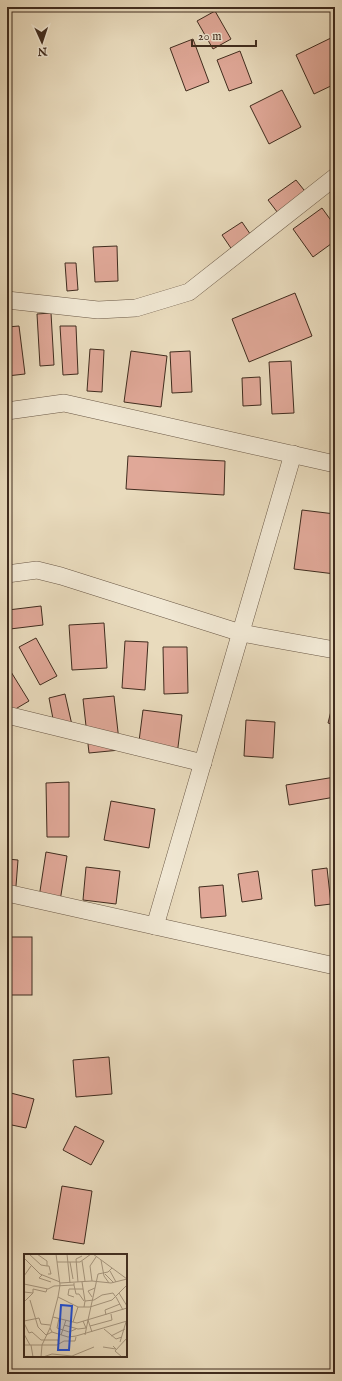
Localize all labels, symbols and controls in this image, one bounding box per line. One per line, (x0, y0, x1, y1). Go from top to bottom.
north arrow (22, 22, 62, 62)
scale bar (192, 22, 256, 48)
text: 20 m (198, 29, 221, 44)
text: N (37, 44, 49, 58)
inset map (24, 1254, 127, 1357)

